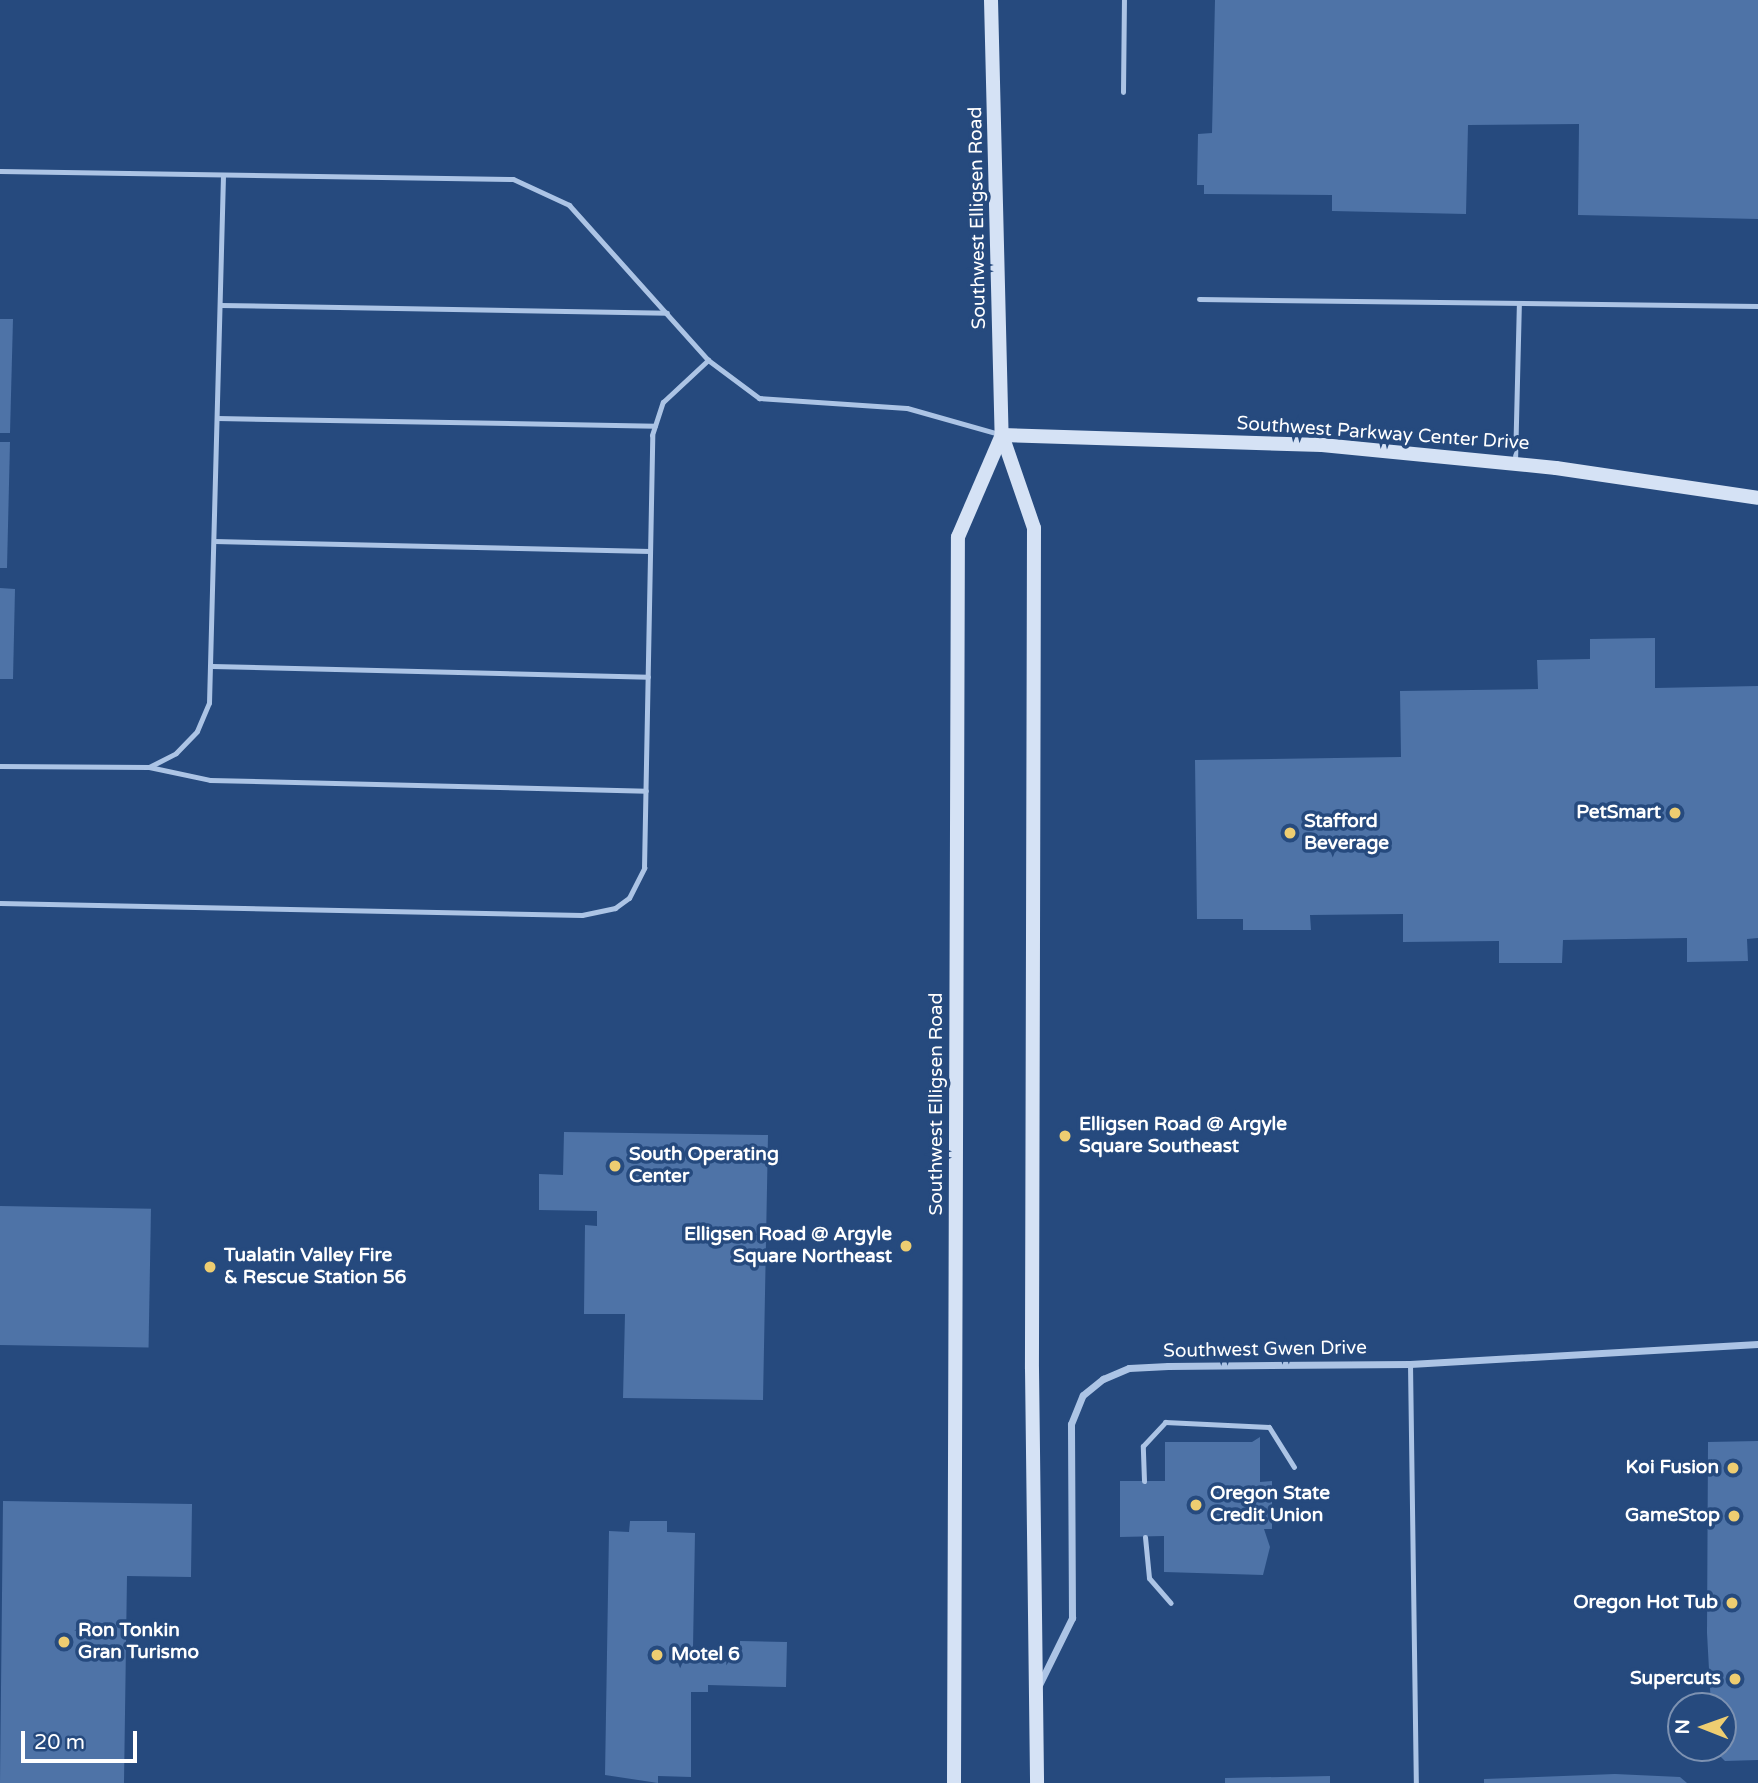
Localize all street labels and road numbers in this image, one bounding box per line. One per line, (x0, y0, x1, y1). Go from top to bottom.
street label: Southwest Elligsen Road (965, 106, 991, 330)
street label: Southwest Parkway Center Drive (1236, 412, 1530, 456)
street label: Southwest Elligsen Road (926, 993, 948, 1215)
street label: Southwest Gwen Drive (1163, 1337, 1367, 1363)

